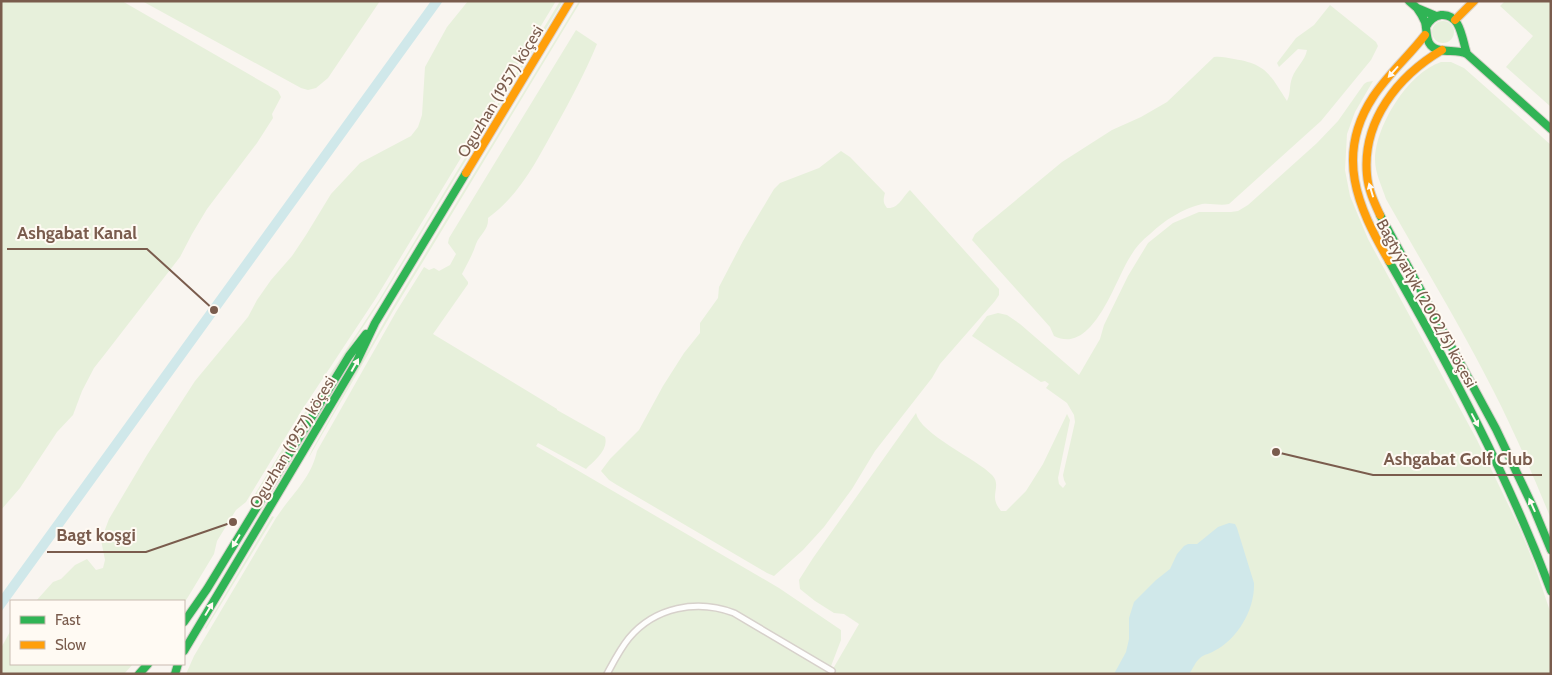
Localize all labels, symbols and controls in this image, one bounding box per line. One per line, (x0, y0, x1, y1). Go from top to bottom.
street label: Oguzhan (1957) köçesi (454, 22, 547, 161)
one-way arrow (1387, 66, 1399, 78)
one-way arrow (1366, 182, 1374, 197)
callout: Ashgabat Kanal (7, 216, 147, 249)
street label: Bagtyýarlyk (2002/5) köçesi (1372, 216, 1481, 391)
text: Ashgabat Kanal (17, 222, 137, 244)
one-way arrow (351, 357, 359, 372)
street label: Oguzhan (1957) köçesi (246, 373, 339, 512)
one-way arrow (1471, 413, 1479, 428)
callout: Ashgabat Golf Club (1373, 442, 1542, 475)
text: Ashgabat Golf Club (1384, 448, 1532, 470)
one-way arrow (1528, 498, 1536, 513)
callout: Bagt koşgi (47, 519, 146, 552)
text: Bagt koşgi (56, 524, 136, 546)
one-way arrow (231, 535, 240, 548)
legend (10, 600, 185, 665)
one-way arrow (204, 603, 213, 616)
text: Fast (55, 611, 80, 629)
text: Slow (55, 636, 86, 654)

